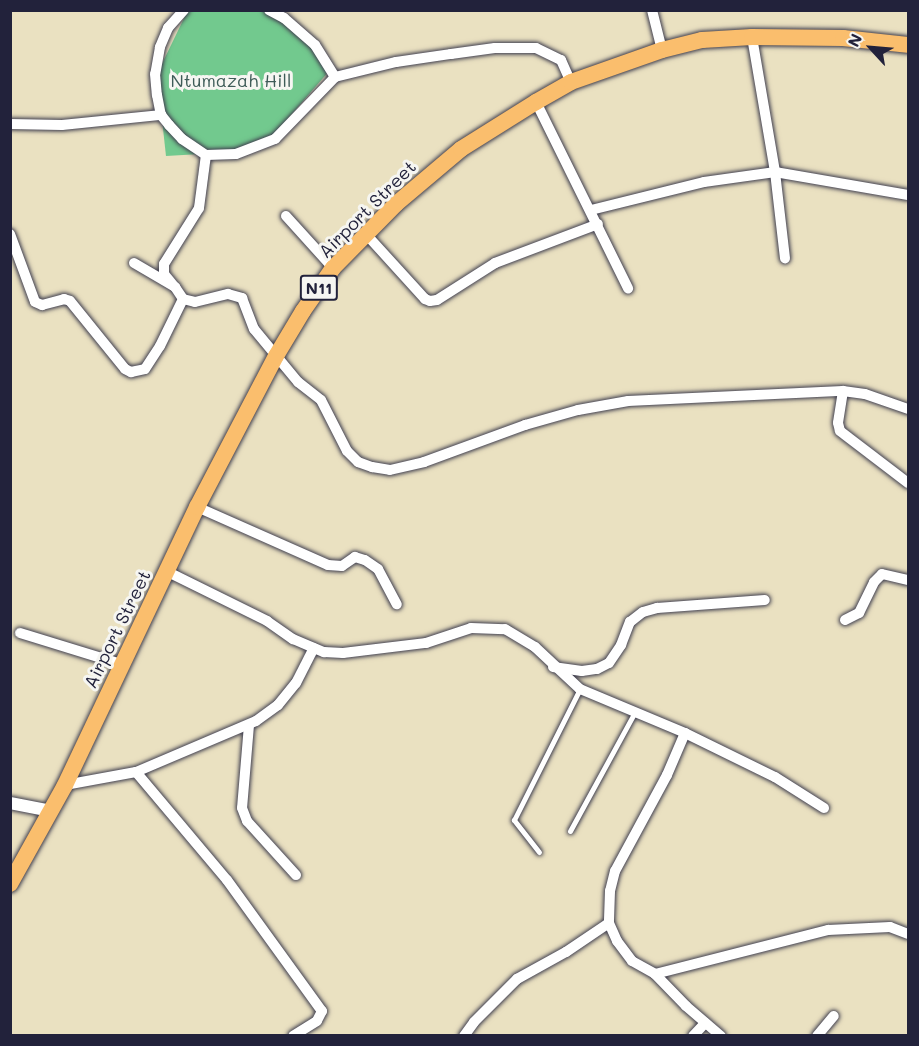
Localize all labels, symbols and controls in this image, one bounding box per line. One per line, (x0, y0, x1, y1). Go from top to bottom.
north arrow (841, 18, 901, 78)
text: N (842, 30, 866, 50)
park label: Ntumazah Hill (170, 69, 292, 91)
street label: Airport Street (314, 156, 420, 262)
road number: N11 (300, 275, 338, 301)
street label: Airport Street (79, 566, 155, 692)

